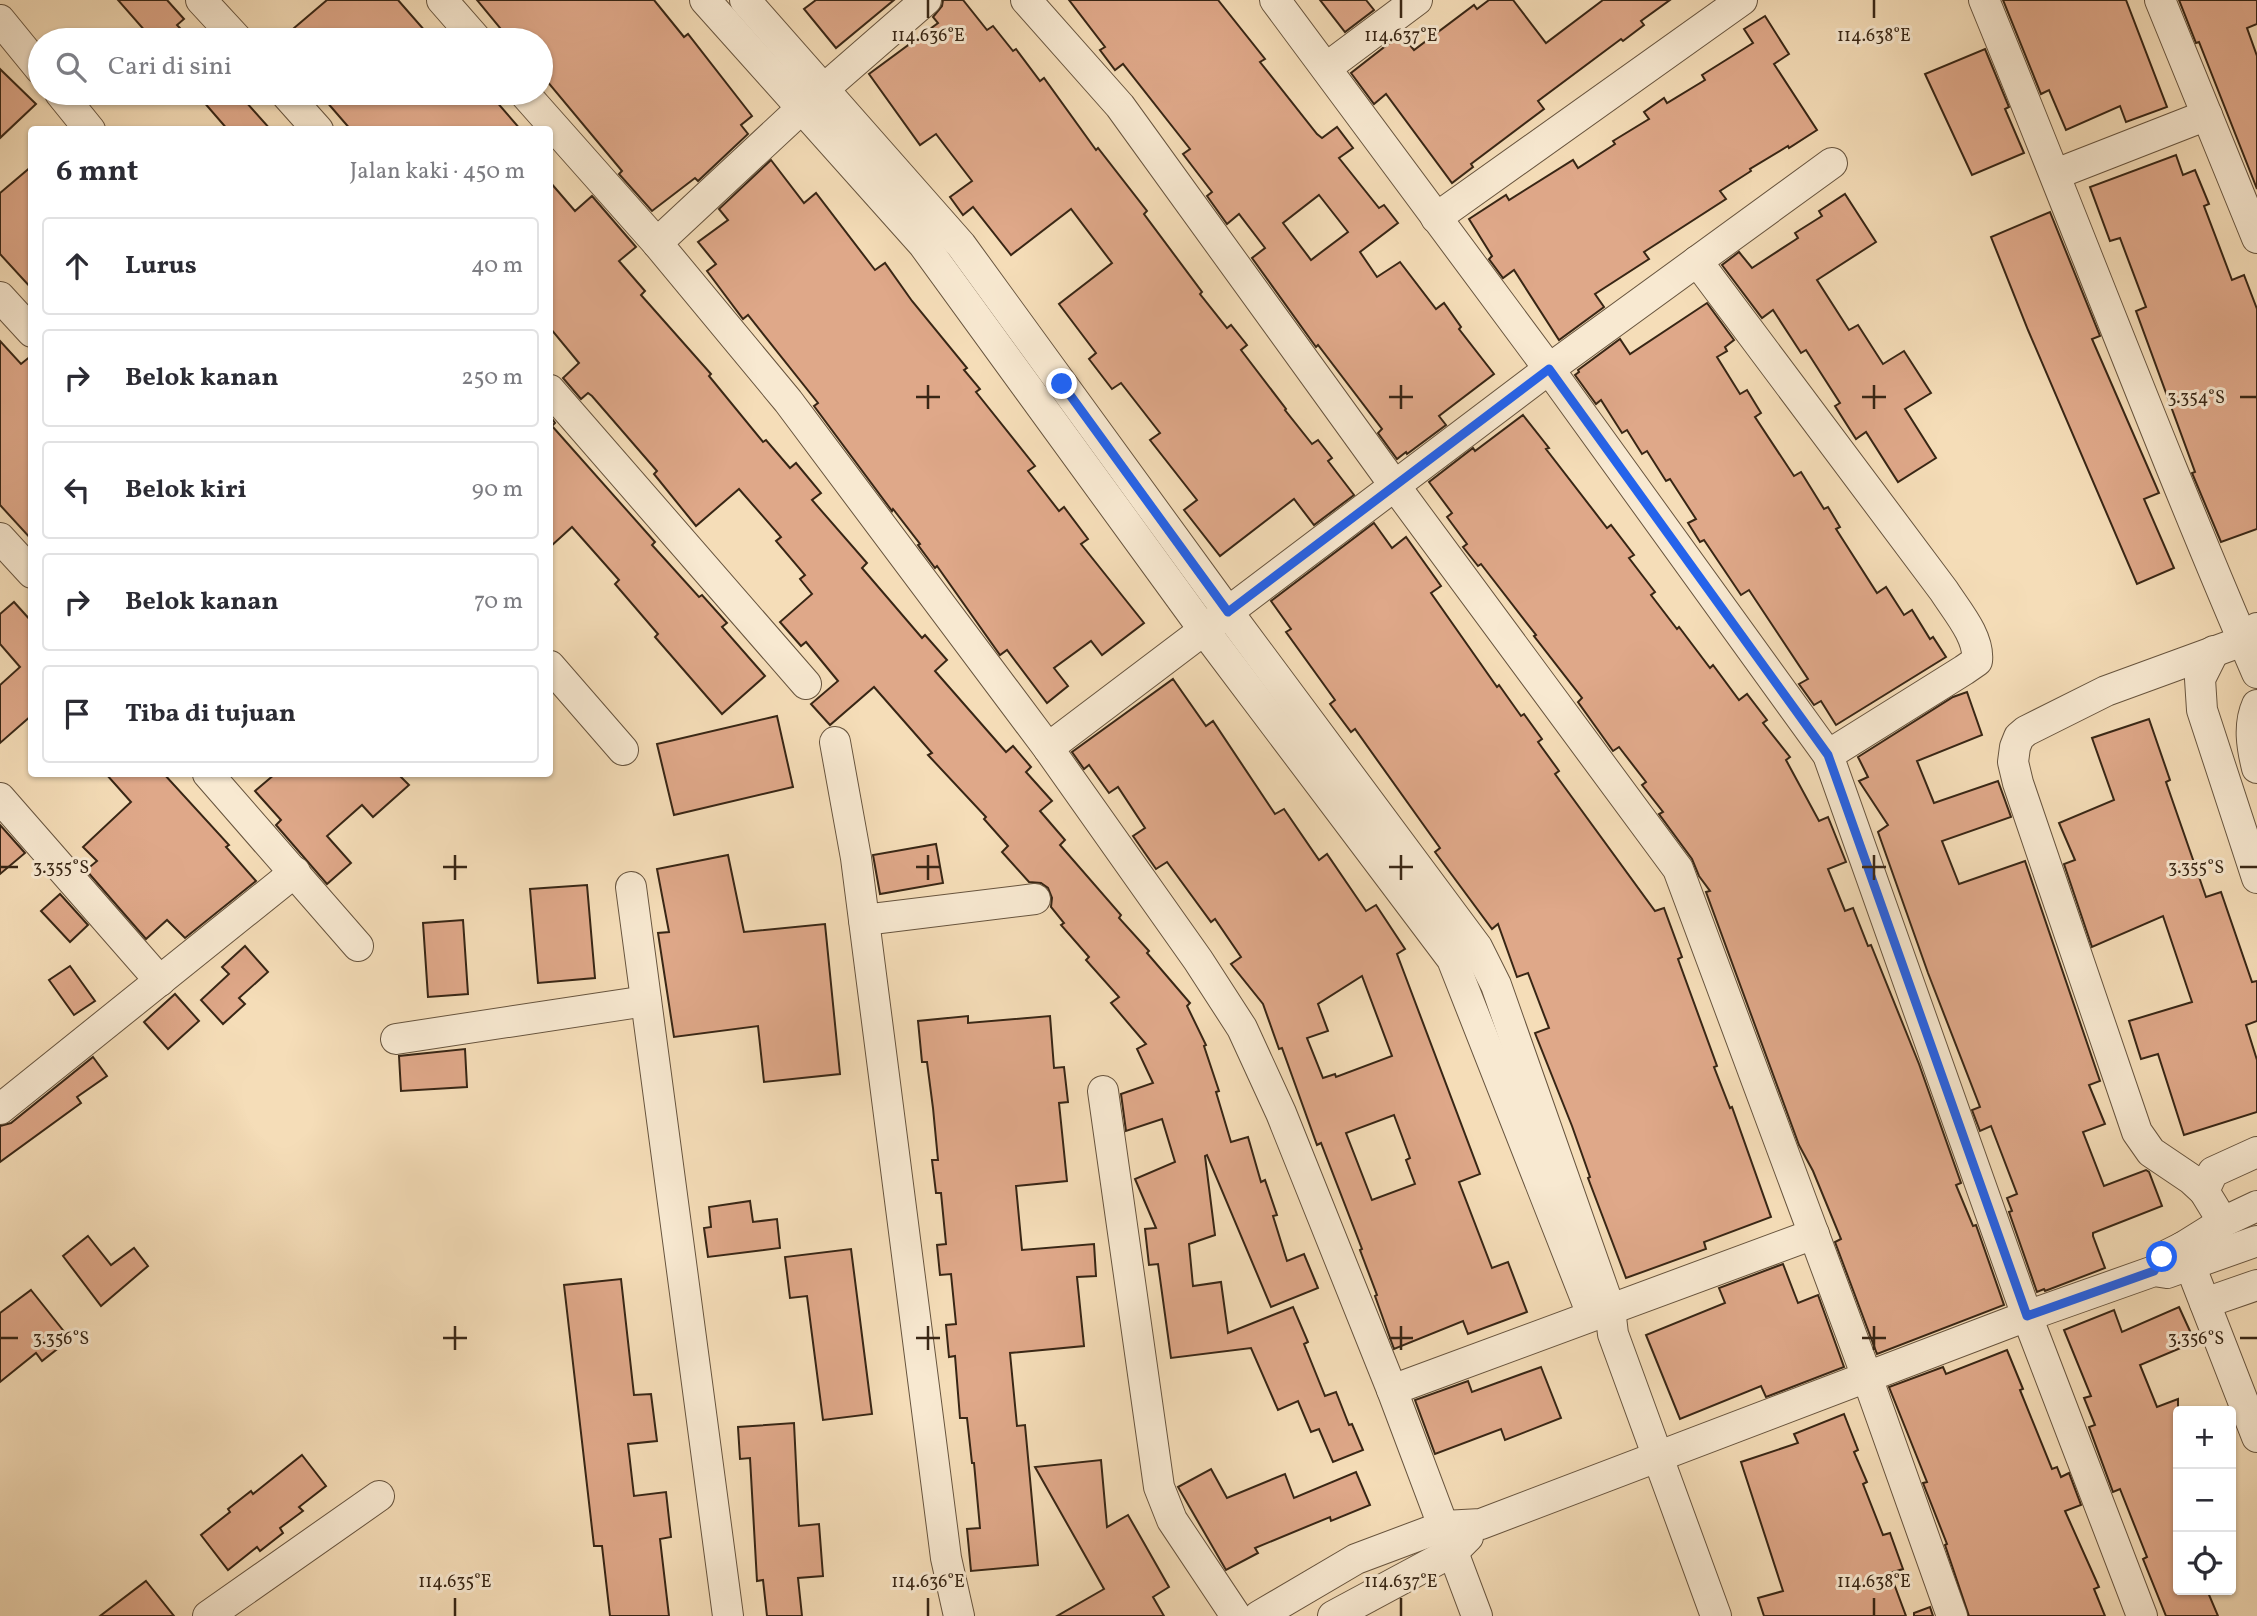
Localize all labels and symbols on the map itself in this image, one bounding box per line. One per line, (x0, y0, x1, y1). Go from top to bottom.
text: 114.636°E (891, 24, 965, 49)
text: 114.637°E (1364, 24, 1438, 49)
text: 114.638°E (1837, 24, 1911, 49)
route end (1046, 368, 1077, 399)
text: 3.354°S (2167, 386, 2225, 411)
text: 3.355°S (33, 856, 89, 881)
text: 3.355°S (2168, 856, 2224, 881)
route start (2146, 1241, 2177, 1272)
text: 3.356°S (33, 1327, 89, 1352)
text: 3.356°S (2168, 1327, 2224, 1352)
text: 114.635°E (418, 1570, 492, 1595)
text: 114.636°E (891, 1570, 965, 1595)
text: 114.637°E (1364, 1570, 1438, 1595)
text: 114.638°E (1837, 1570, 1911, 1595)

